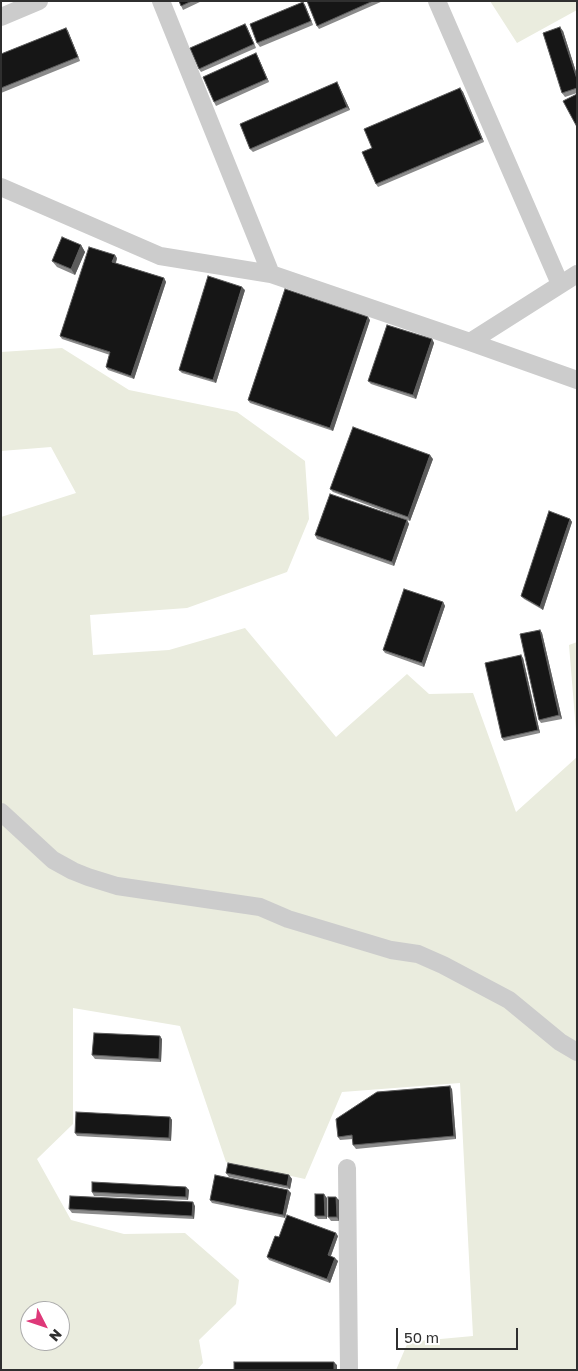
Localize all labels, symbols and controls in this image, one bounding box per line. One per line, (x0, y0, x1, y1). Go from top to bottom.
north arrow (20, 1301, 70, 1351)
scale bar (398, 1318, 520, 1350)
text: N (46, 1326, 66, 1345)
text: 50 m (404, 1328, 439, 1346)

